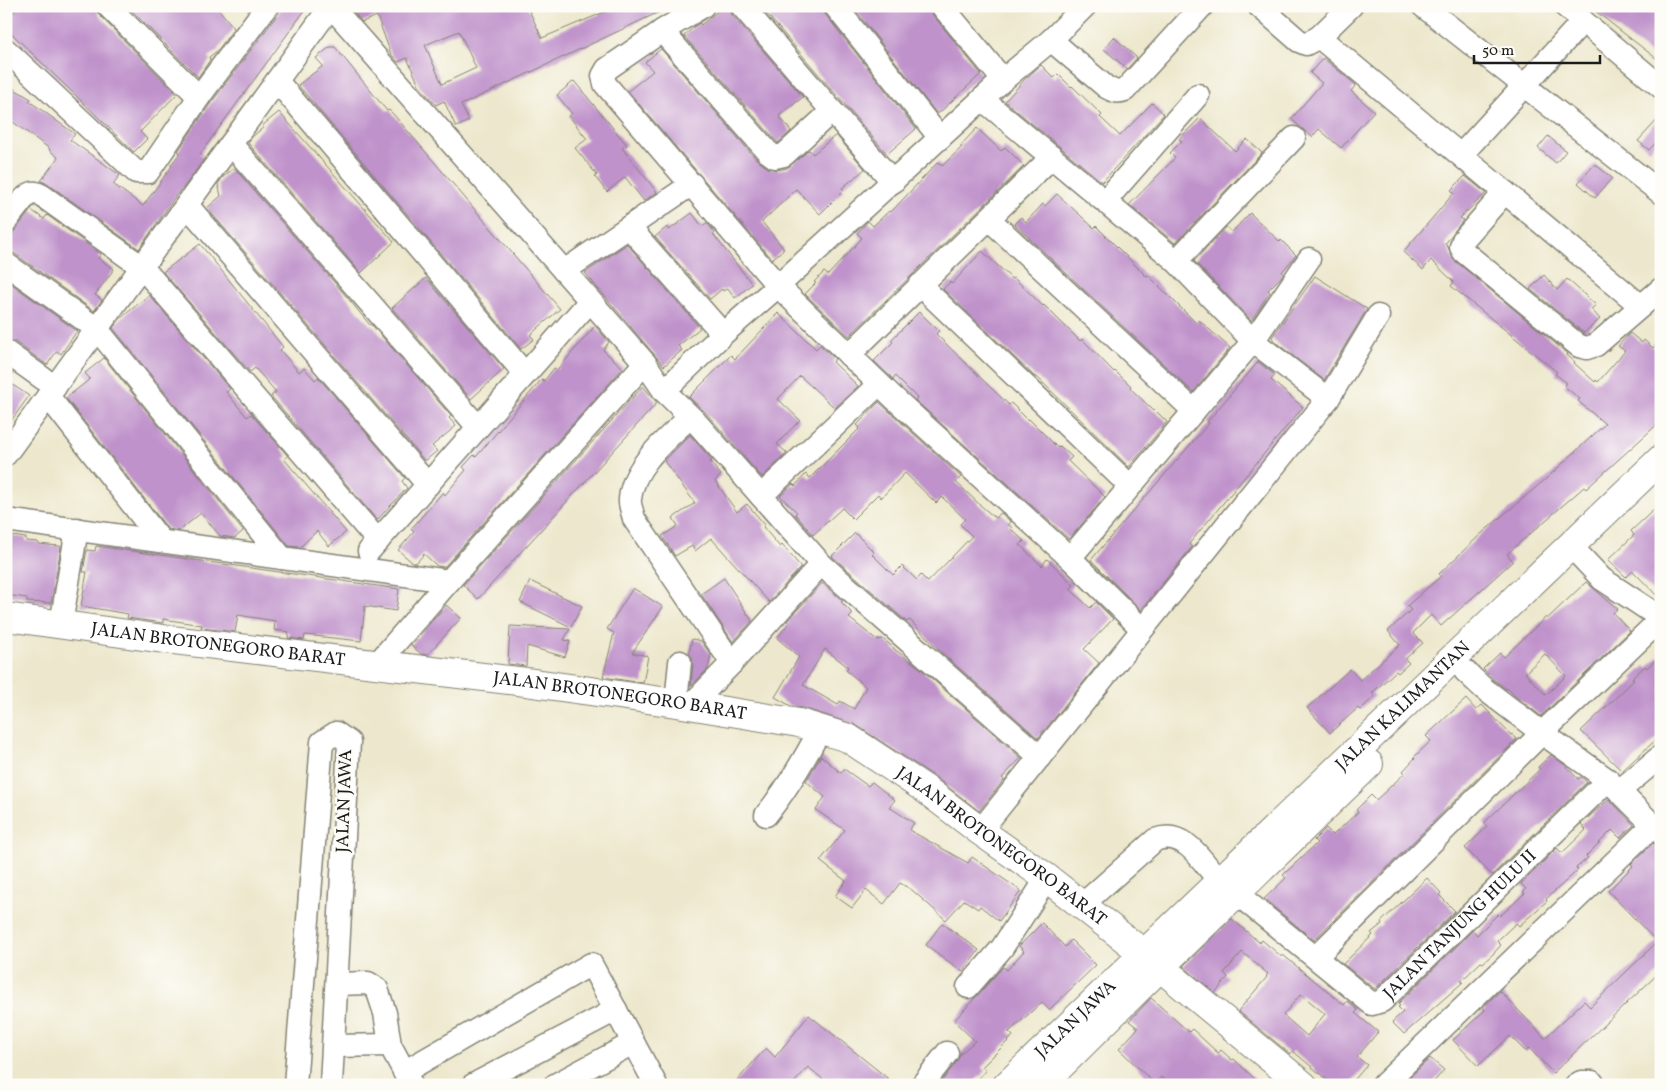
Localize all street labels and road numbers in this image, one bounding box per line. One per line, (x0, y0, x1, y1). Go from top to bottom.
street label: JALAN BROTONEGORO BARAT (90, 616, 347, 673)
street label: JALAN KALIMANTAN (1330, 636, 1476, 777)
street label: JALAN BROTONEGORO BARAT (492, 666, 749, 727)
street label: JALAN JAWA (331, 748, 359, 853)
street label: JALAN BROTONEGORO BARAT (891, 761, 1112, 933)
street label: JALAN TANJUNG HULU II (1378, 844, 1542, 1006)
street label: JALAN JAWA (1029, 974, 1122, 1064)

